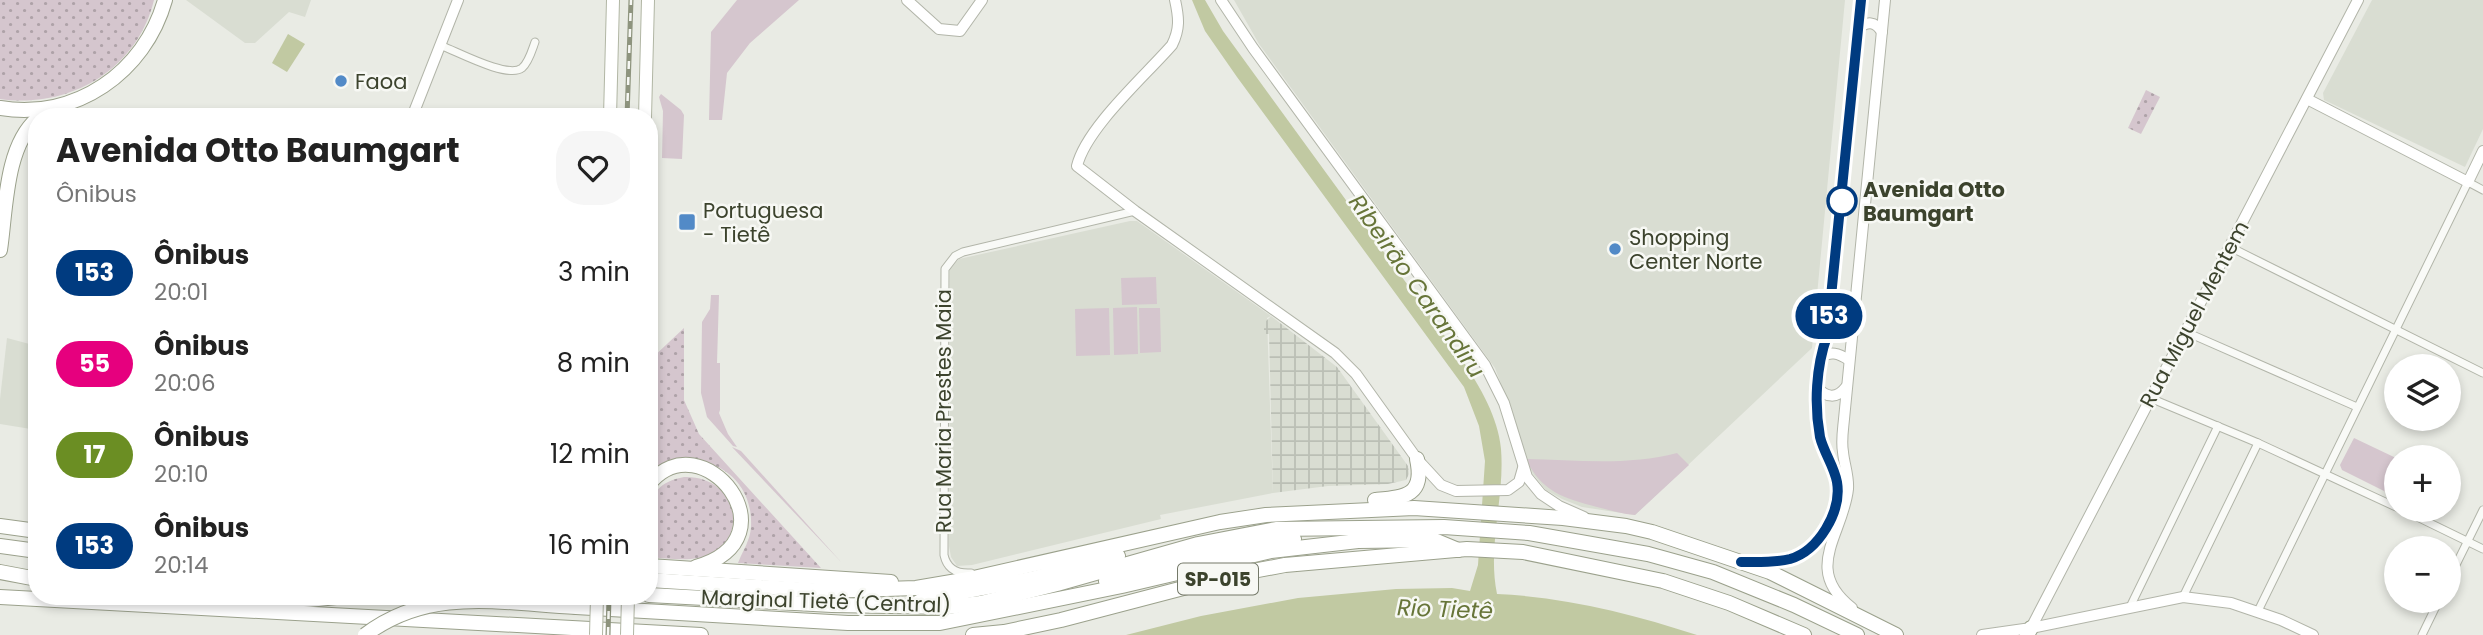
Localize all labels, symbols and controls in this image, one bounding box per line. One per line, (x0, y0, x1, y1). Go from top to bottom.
place label: Faoa (355, 67, 407, 96)
marker: Faoa (333, 73, 349, 89)
text: Avenida Otto Baumgart (56, 127, 460, 174)
button: heart (556, 131, 630, 205)
place label: Avenida Otto Baumgart (1863, 175, 2005, 228)
text: Ônibus (56, 178, 137, 210)
marker: Avenida Otto Baumgart (1827, 186, 1857, 216)
water label: Ribeirão Carandiru (1342, 188, 1492, 384)
place label: Portuguesa - Tietê (703, 196, 823, 249)
marker: Portuguesa - Tietê (677, 212, 697, 232)
street label: Rua Miguel Mentem (2132, 216, 2256, 412)
place label: Shopping Center Norte (1629, 223, 1762, 276)
text: Ônibus (154, 237, 249, 273)
marker: Shopping Center Norte (1607, 241, 1623, 257)
text: 3 min (558, 254, 630, 290)
text: 153 (75, 256, 114, 289)
text: 20:01 (154, 276, 208, 308)
street label: Rua Maria Prestes Maia (929, 289, 958, 533)
line badge: 153 (1789, 293, 1869, 339)
text: 153 (1809, 299, 1849, 332)
text: Ônibus (154, 328, 249, 364)
text: 8 min (557, 345, 630, 381)
text: 55 (79, 347, 110, 380)
map controls (2384, 354, 2461, 613)
button: layers (2384, 354, 2461, 431)
text: 20:06 (154, 367, 216, 399)
text: Ônibus (154, 419, 249, 455)
text: 12 min (550, 436, 630, 472)
text: 17 (84, 438, 105, 471)
button: + (2384, 445, 2461, 522)
text: 20:10 (154, 458, 208, 490)
text: Ônibus (154, 510, 249, 546)
text: 16 min (548, 527, 630, 563)
text: 153 (75, 529, 114, 562)
button: − (2384, 536, 2461, 613)
text: 20:14 (154, 549, 208, 581)
road number: SP-015 (1178, 564, 1258, 594)
street label: Marginal Tietê (Central) (700, 582, 952, 620)
water label: Rio Tietê (1396, 591, 1494, 627)

